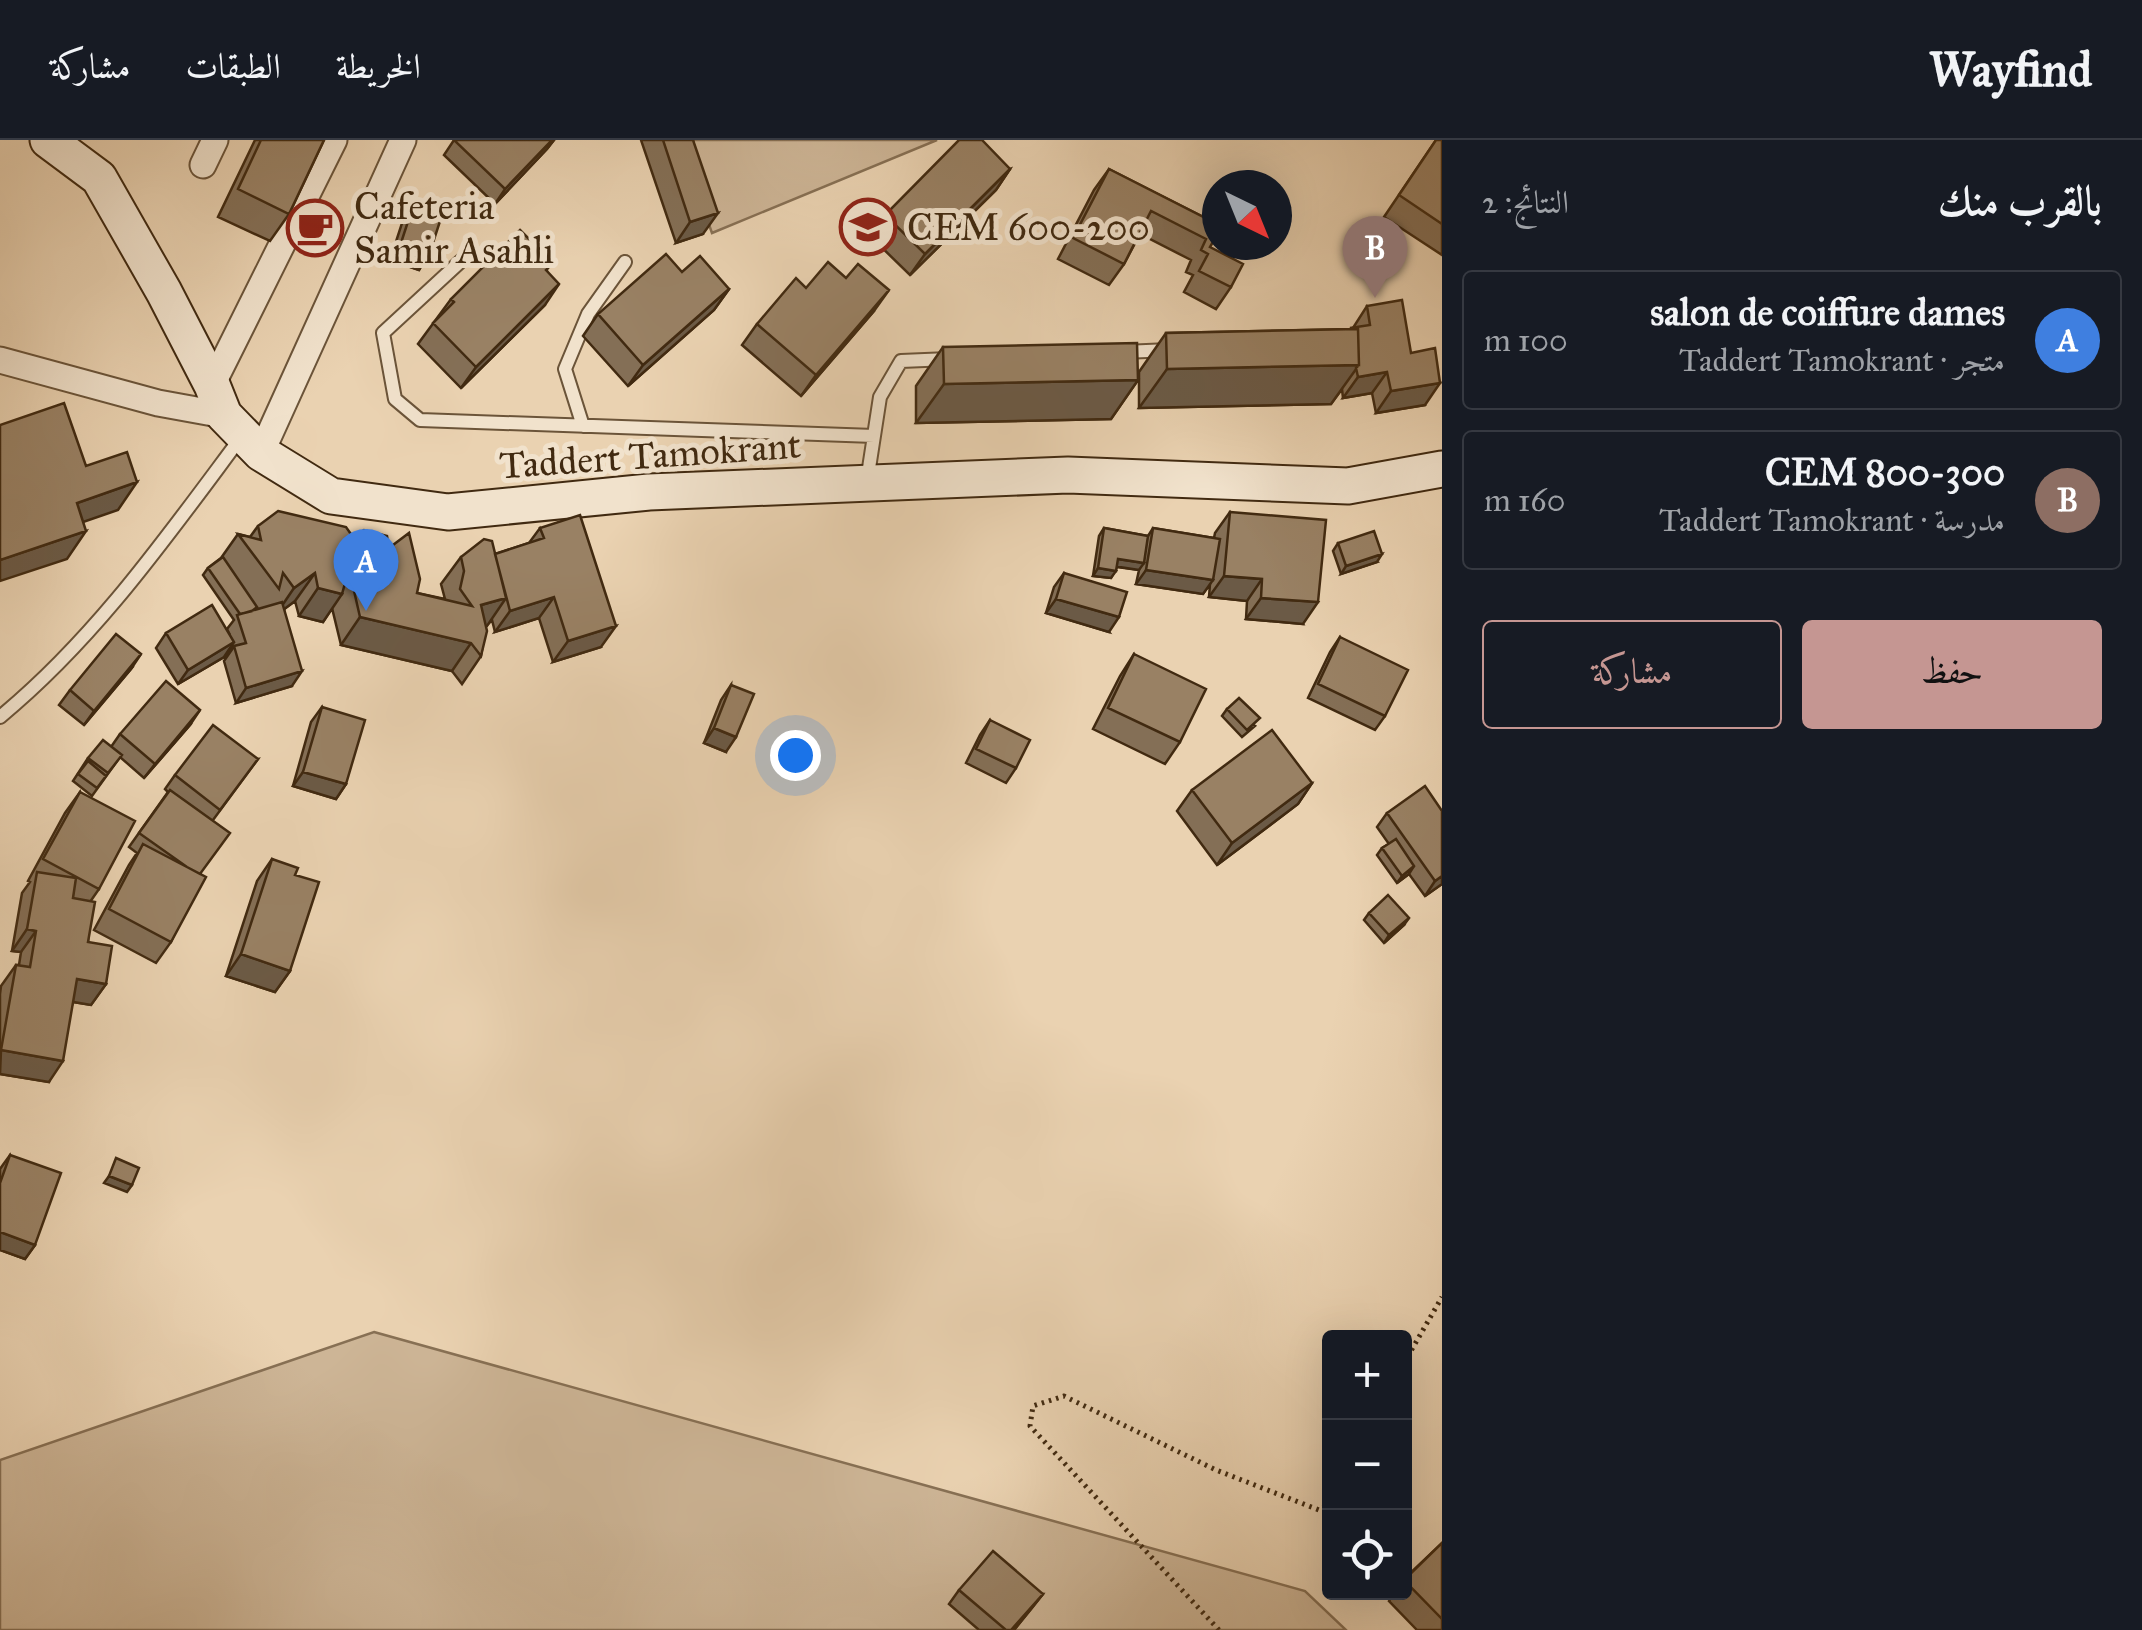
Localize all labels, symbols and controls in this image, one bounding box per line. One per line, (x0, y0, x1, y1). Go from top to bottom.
text: Wayfind (1929, 40, 2092, 99)
text: مشاركة (50, 45, 131, 88)
text: الطبقات (186, 45, 281, 88)
text: الخريطة (336, 45, 421, 88)
north arrow (1202, 170, 1292, 260)
text: بالقرب منك (1938, 175, 2102, 227)
place label: Cafeteria Samir Asahli (354, 183, 554, 273)
text: النتائج: 2 (1482, 183, 1569, 222)
school or university icon: CEM 600-200 (838, 197, 898, 257)
cafe icon: Cafeteria Samir Asahli (285, 198, 345, 258)
place label: CEM 600-200 (907, 204, 1150, 250)
pin: B (1342, 216, 1408, 298)
text: salon de coiffure dames (1650, 289, 2005, 335)
text: 100 m (1484, 321, 1568, 360)
text: A (2057, 321, 2078, 360)
text: متجر · Taddert Tamokrant (1679, 341, 2005, 380)
street label: Taddert Tamokrant (498, 422, 802, 488)
text: CEM 800-300 (1765, 449, 2005, 495)
text: 160 m (1484, 481, 1565, 520)
text: B (2057, 481, 2078, 520)
text: مدرسة · Taddert Tamokrant (1659, 501, 2005, 540)
pin: A (334, 528, 398, 611)
button: مشاركة (1482, 620, 1782, 729)
button: حفظ (1802, 620, 2102, 729)
your location (770, 730, 821, 781)
map controls (1322, 1330, 1412, 1600)
button: + (1322, 1330, 1412, 1420)
button: − (1322, 1420, 1412, 1510)
button: locate (1322, 1510, 1412, 1600)

